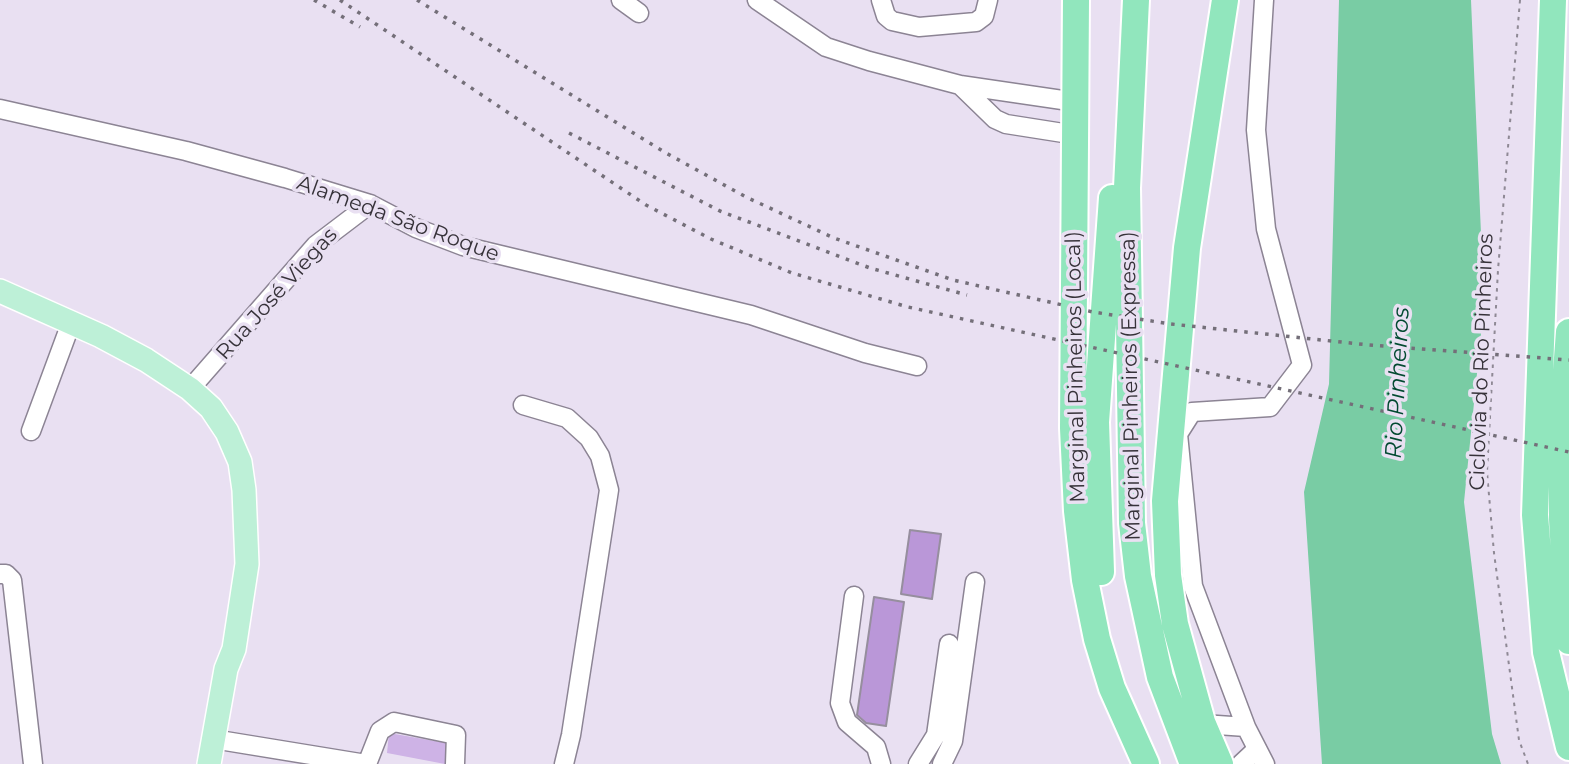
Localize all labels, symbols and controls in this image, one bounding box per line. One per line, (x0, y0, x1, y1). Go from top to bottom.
street label: Alameda São Roque (293, 171, 503, 267)
street label: Rua José Viegas (211, 223, 343, 365)
street label: Marginal Pinheiros (Local) (1061, 231, 1091, 503)
street label: Marginal Pinheiros (Expressa) (1116, 231, 1146, 541)
street label: Ciclovia do Rio Pinheiros (1465, 233, 1499, 491)
water label: Rio Pinheiros (1380, 307, 1416, 459)

